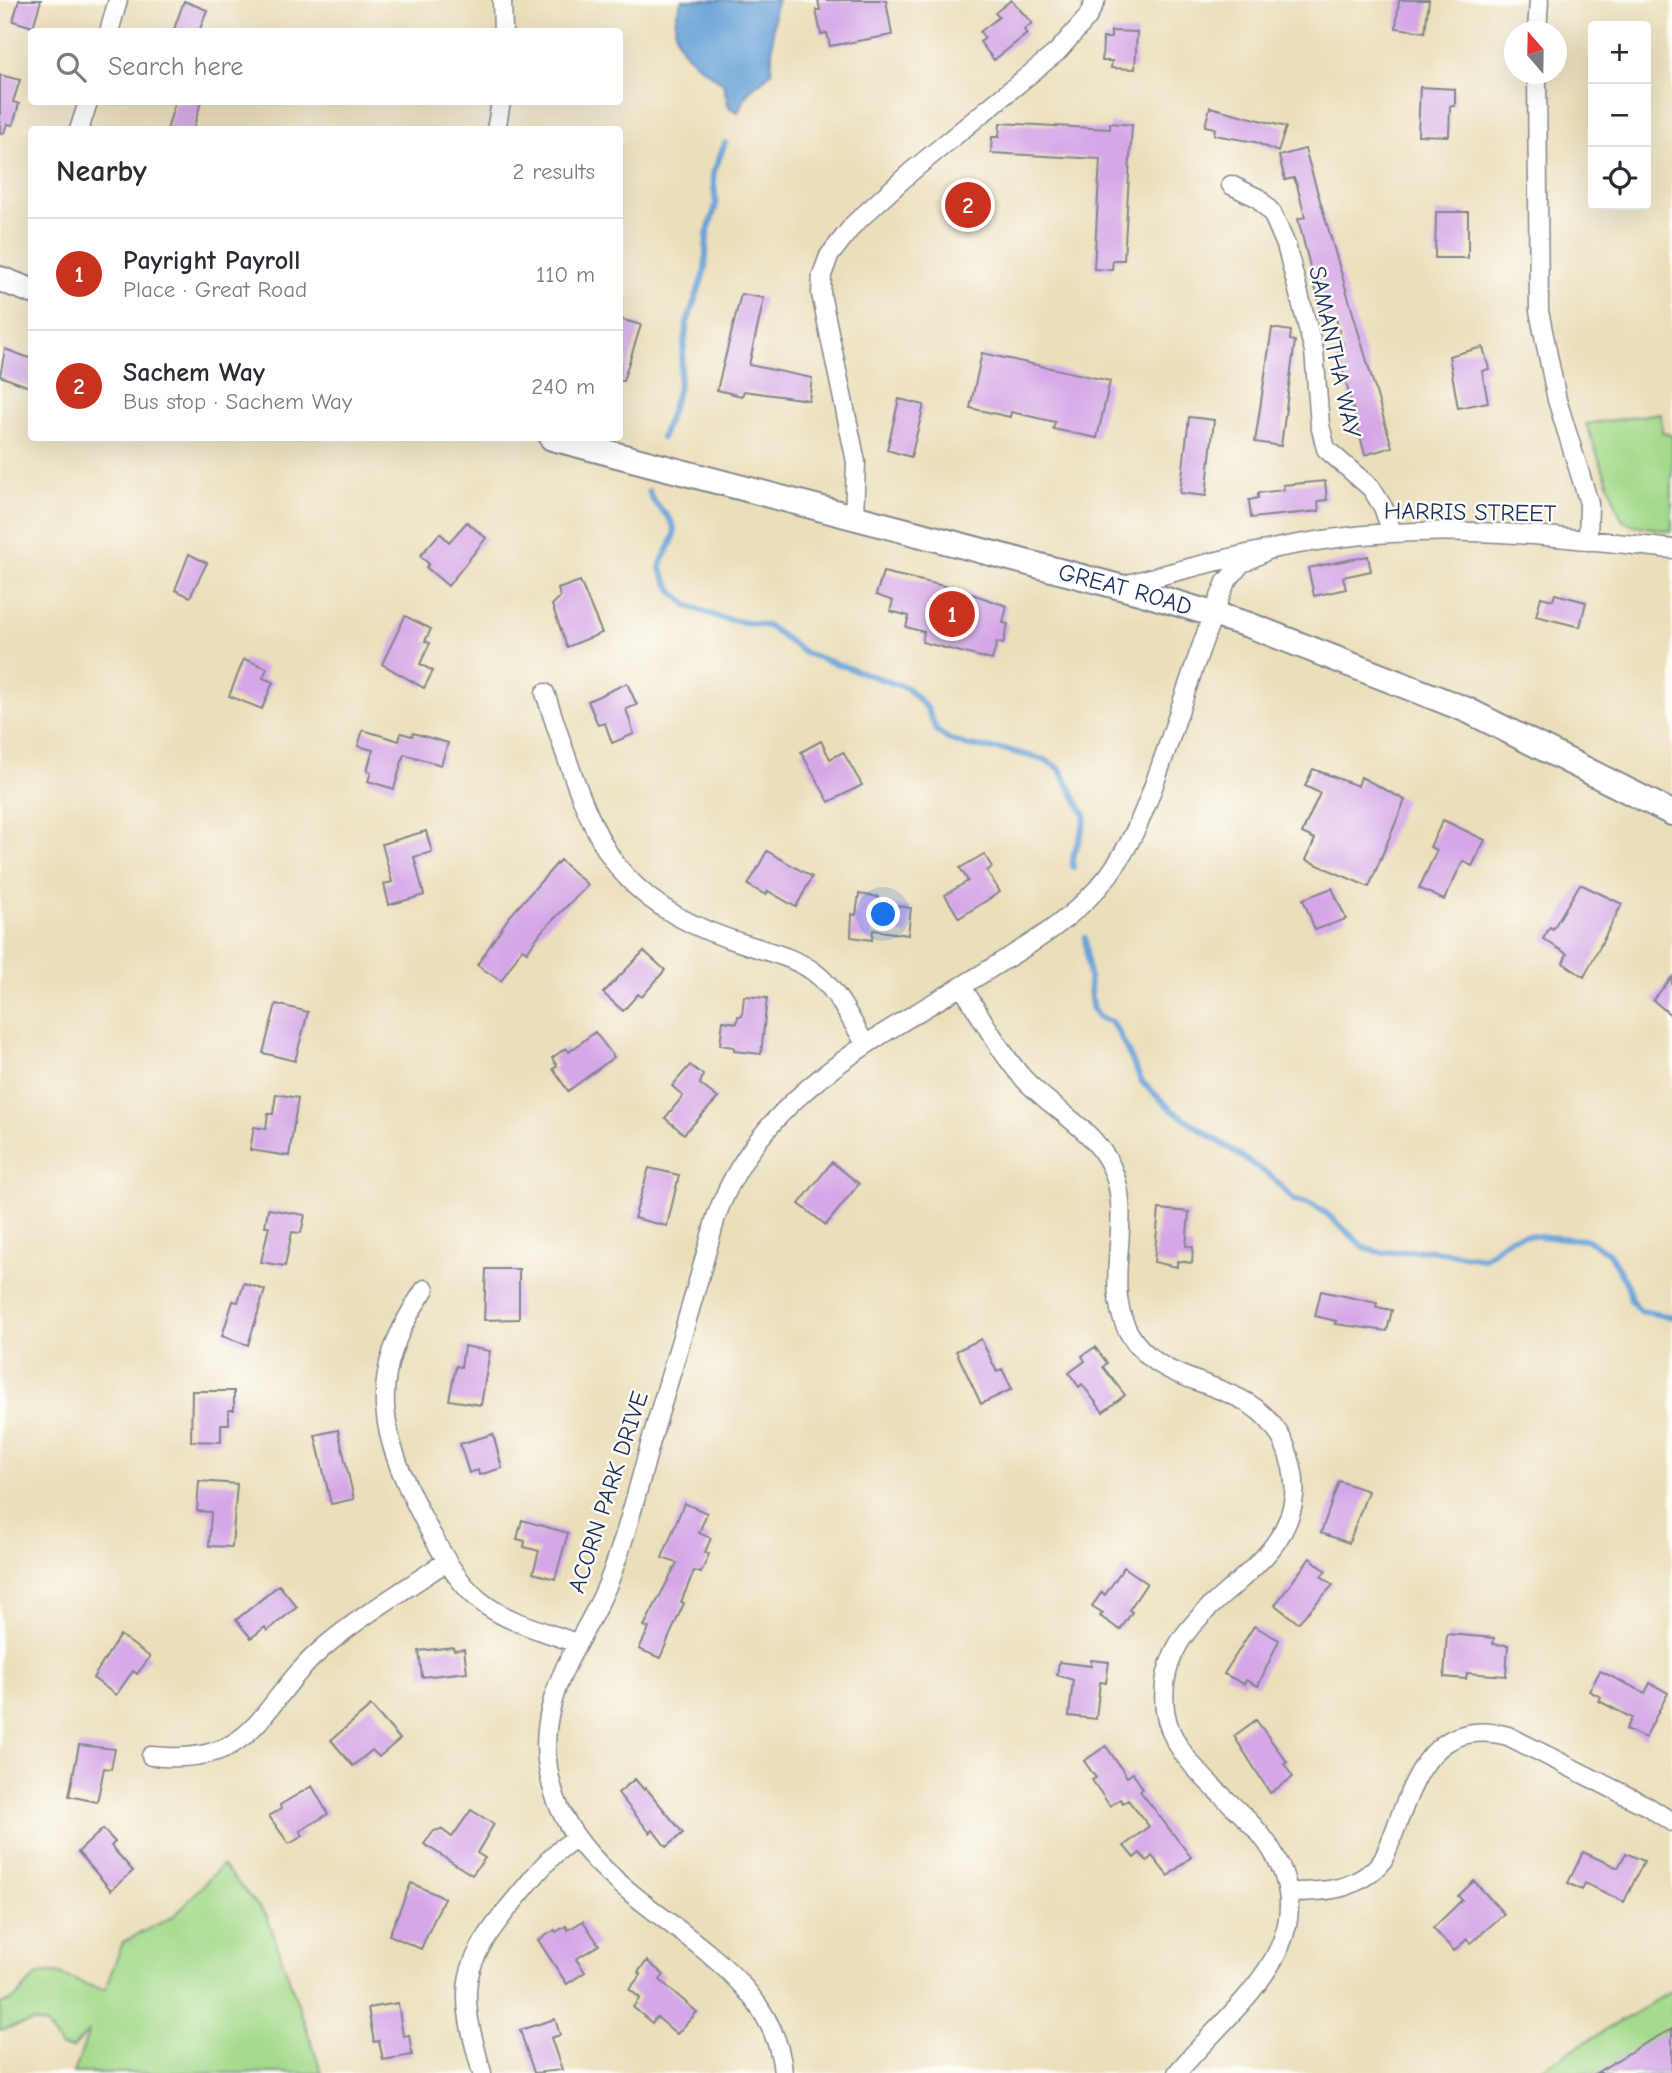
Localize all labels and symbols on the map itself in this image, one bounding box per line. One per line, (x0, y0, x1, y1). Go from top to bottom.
north arrow (1504, 21, 1567, 84)
pin: 2 (945, 179, 991, 231)
street label: SAMANTHA WAY (1303, 263, 1367, 441)
street label: HARRIS STREET (1384, 496, 1557, 528)
street label: GREAT ROAD (1056, 557, 1196, 621)
pin: 1 (929, 588, 975, 640)
your location (866, 897, 900, 931)
street label: ACORN PARK DRIVE (562, 1388, 654, 1596)

